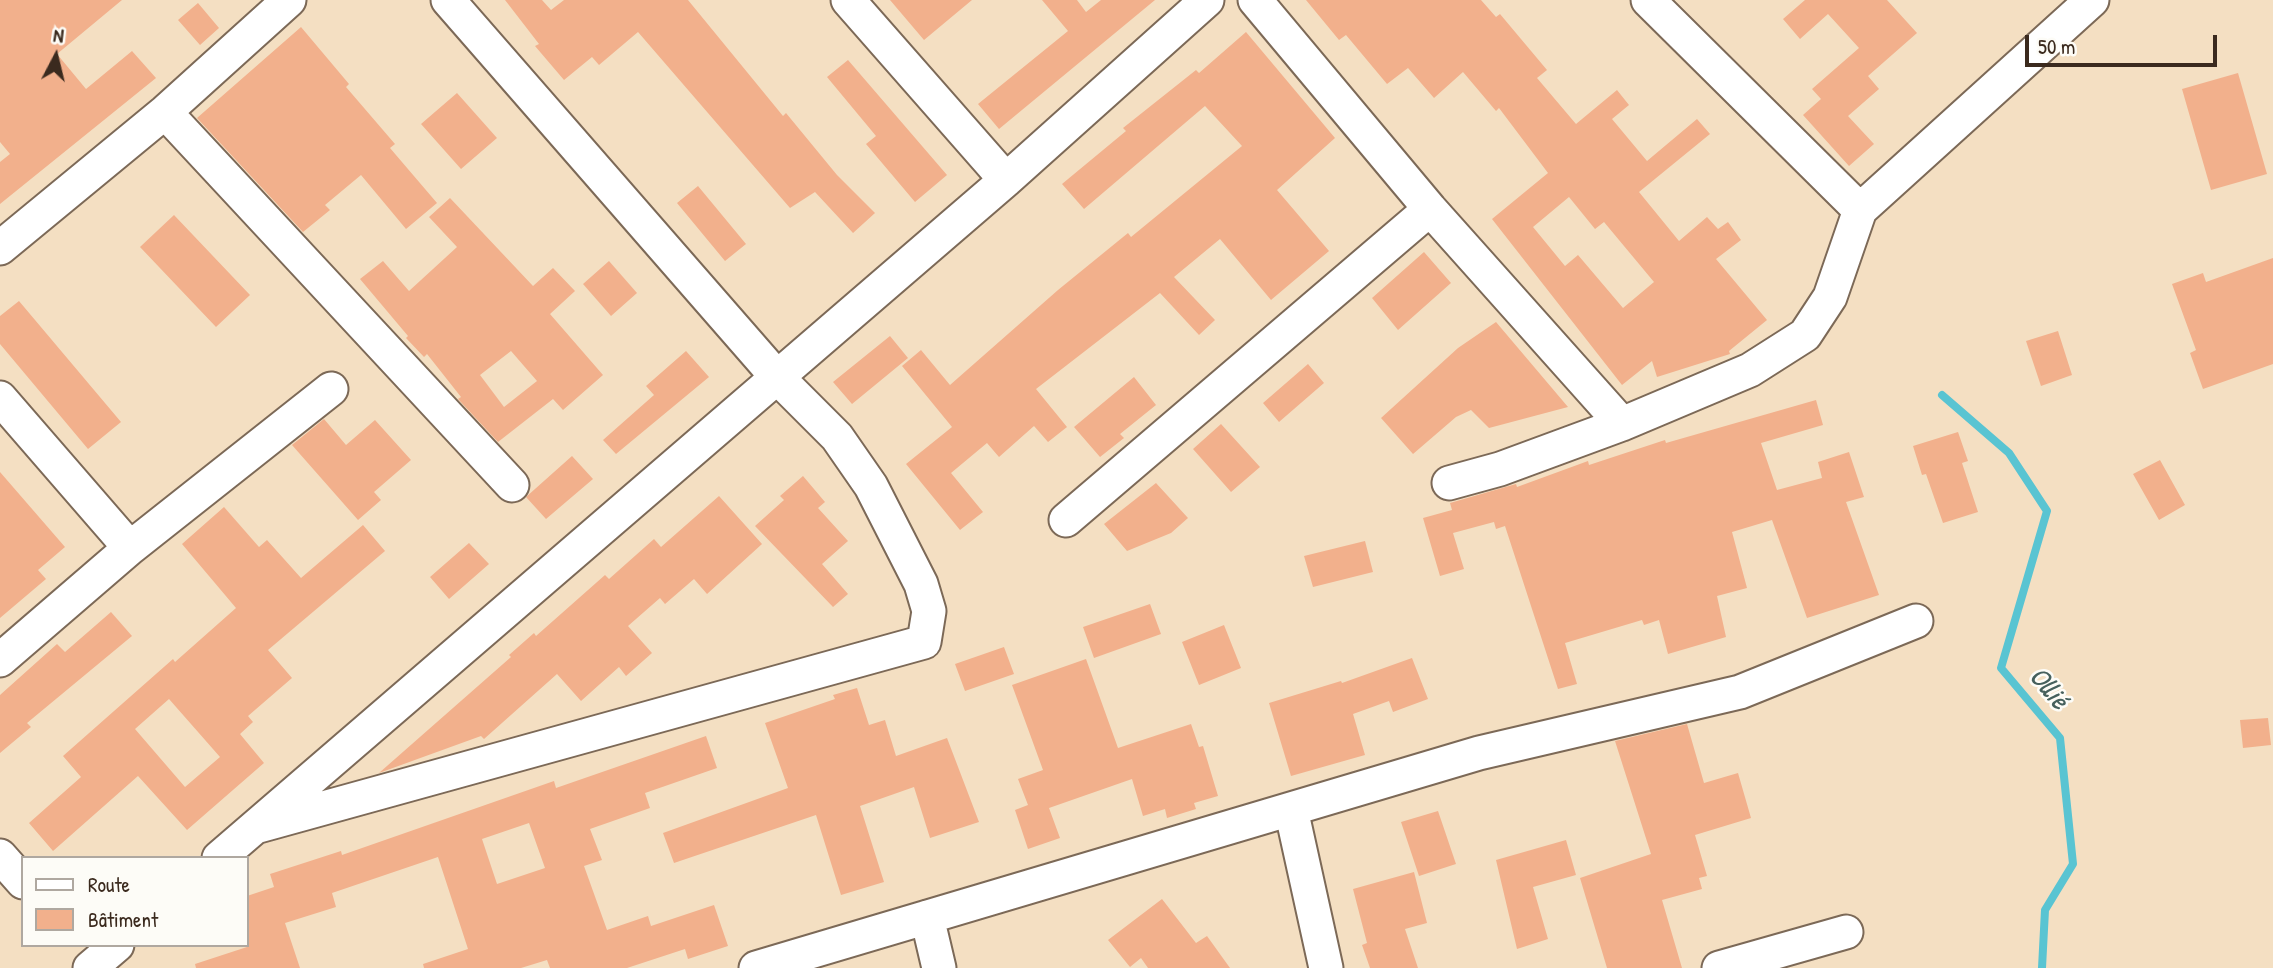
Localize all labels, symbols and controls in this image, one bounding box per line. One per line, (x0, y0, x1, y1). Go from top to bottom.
north arrow (21, 21, 91, 91)
scale bar (2028, 21, 2220, 65)
text: N (52, 22, 65, 49)
text: 50 m (2038, 32, 2075, 61)
water label: Ollié (2021, 661, 2075, 717)
legend (21, 856, 248, 947)
text: Route (88, 870, 130, 899)
text: Bâtiment (88, 905, 158, 934)

